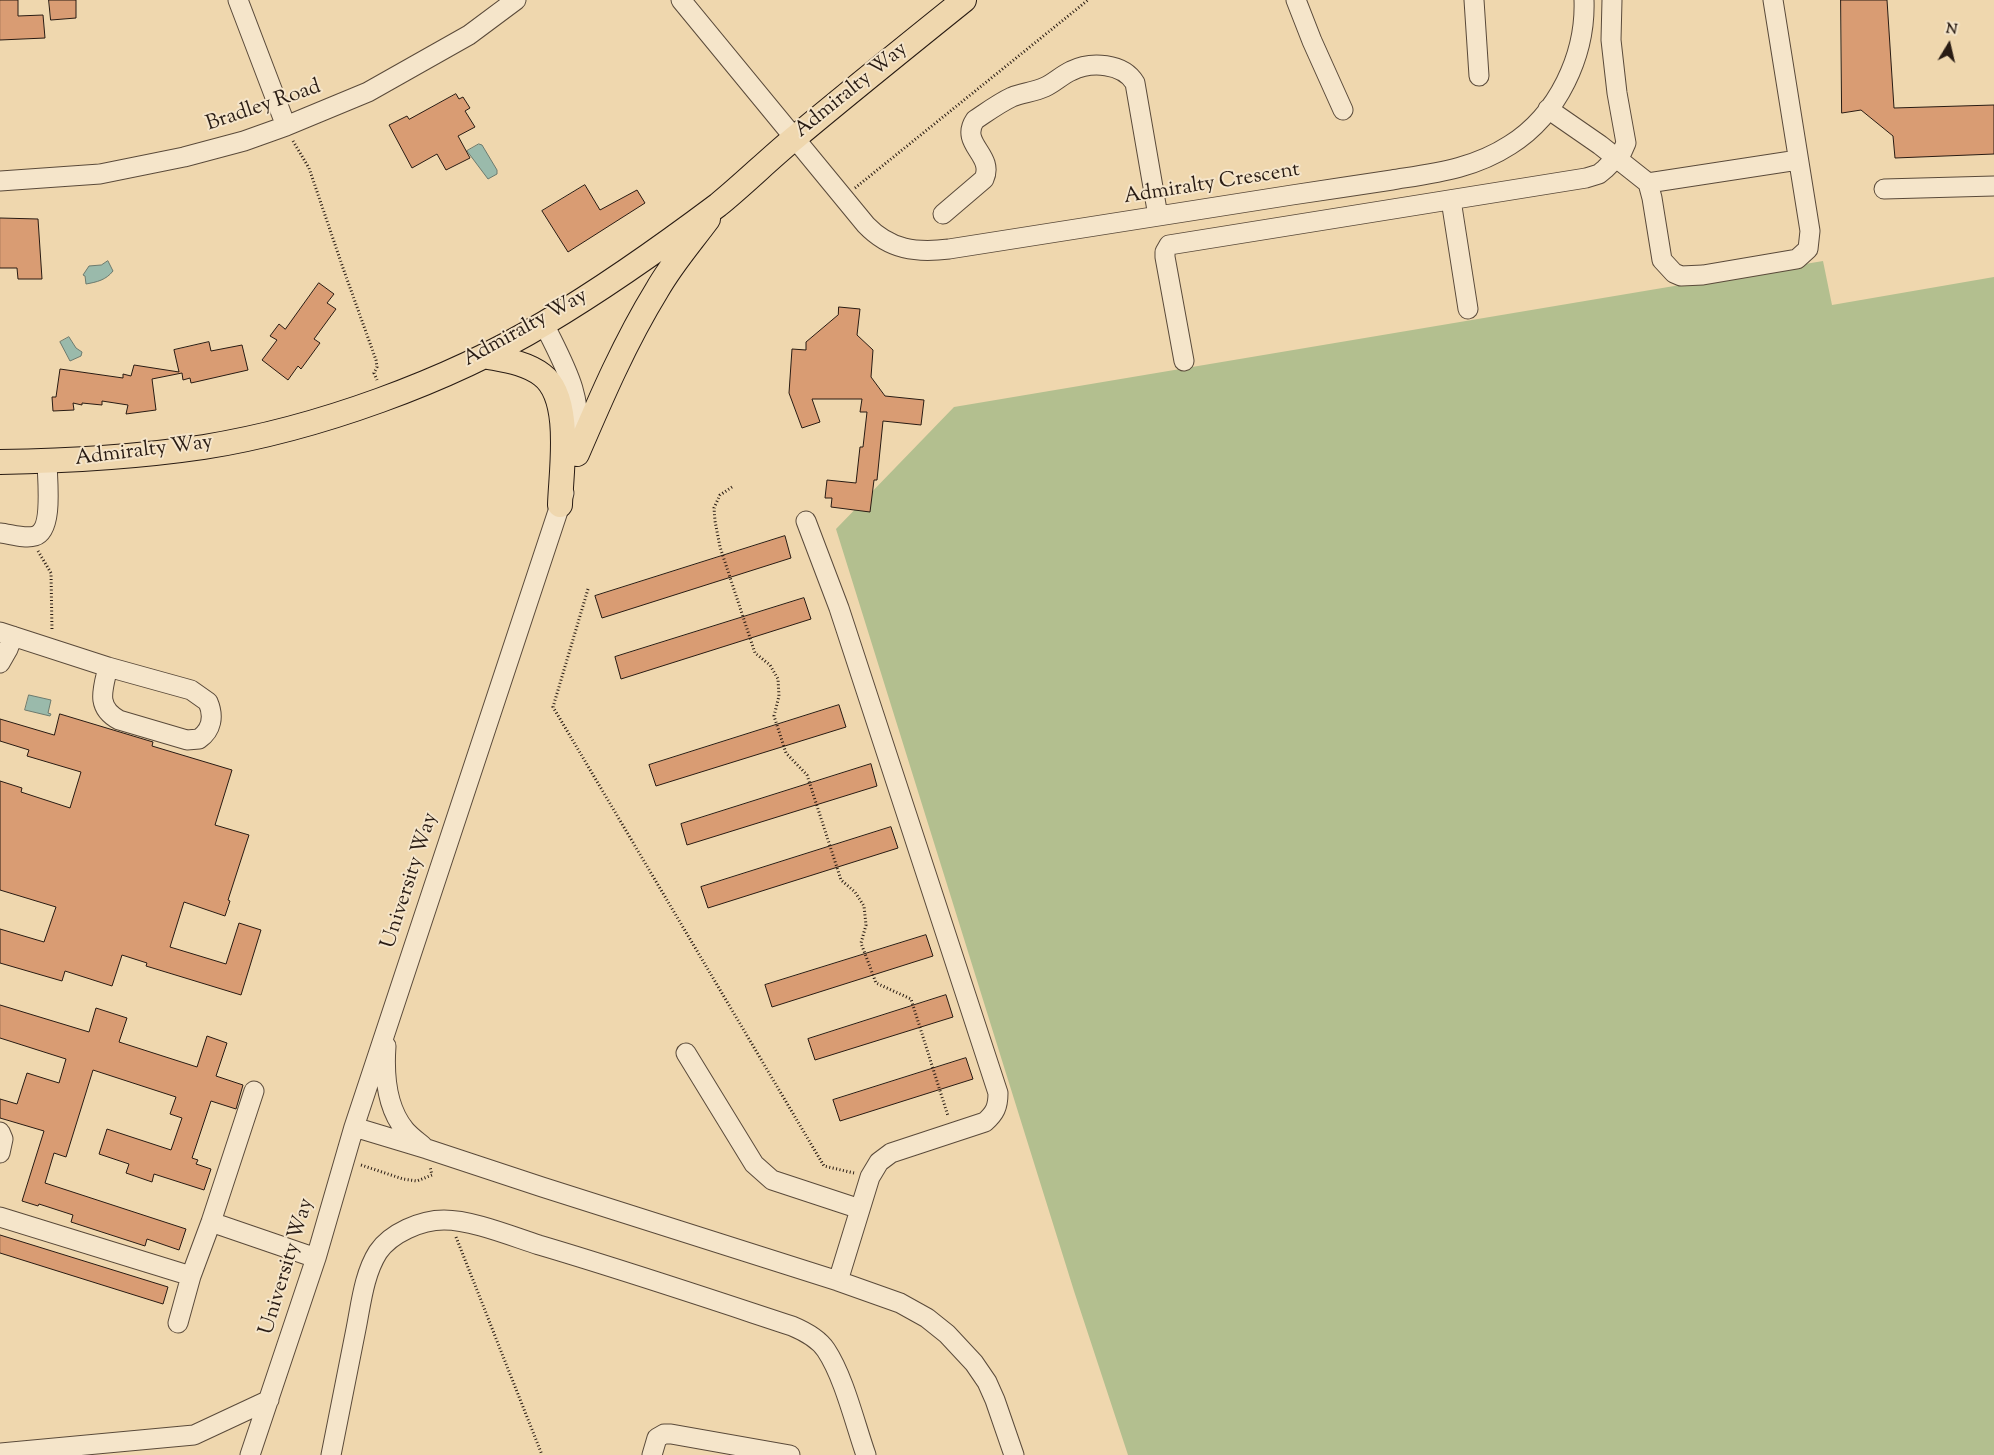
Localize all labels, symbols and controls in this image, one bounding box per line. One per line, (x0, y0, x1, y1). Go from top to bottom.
text: N (1944, 19, 1958, 41)
north arrow (1924, 20, 1974, 70)
street label: Admiralty Way (790, 38, 914, 144)
street label: Bradley Road (203, 76, 325, 138)
street label: Admiralty Crescent (1122, 159, 1302, 211)
street label: Admiralty Way (459, 284, 593, 374)
street label: Admiralty Way (74, 431, 214, 473)
street label: University Way (377, 810, 445, 952)
street label: University Way (255, 1196, 321, 1338)

